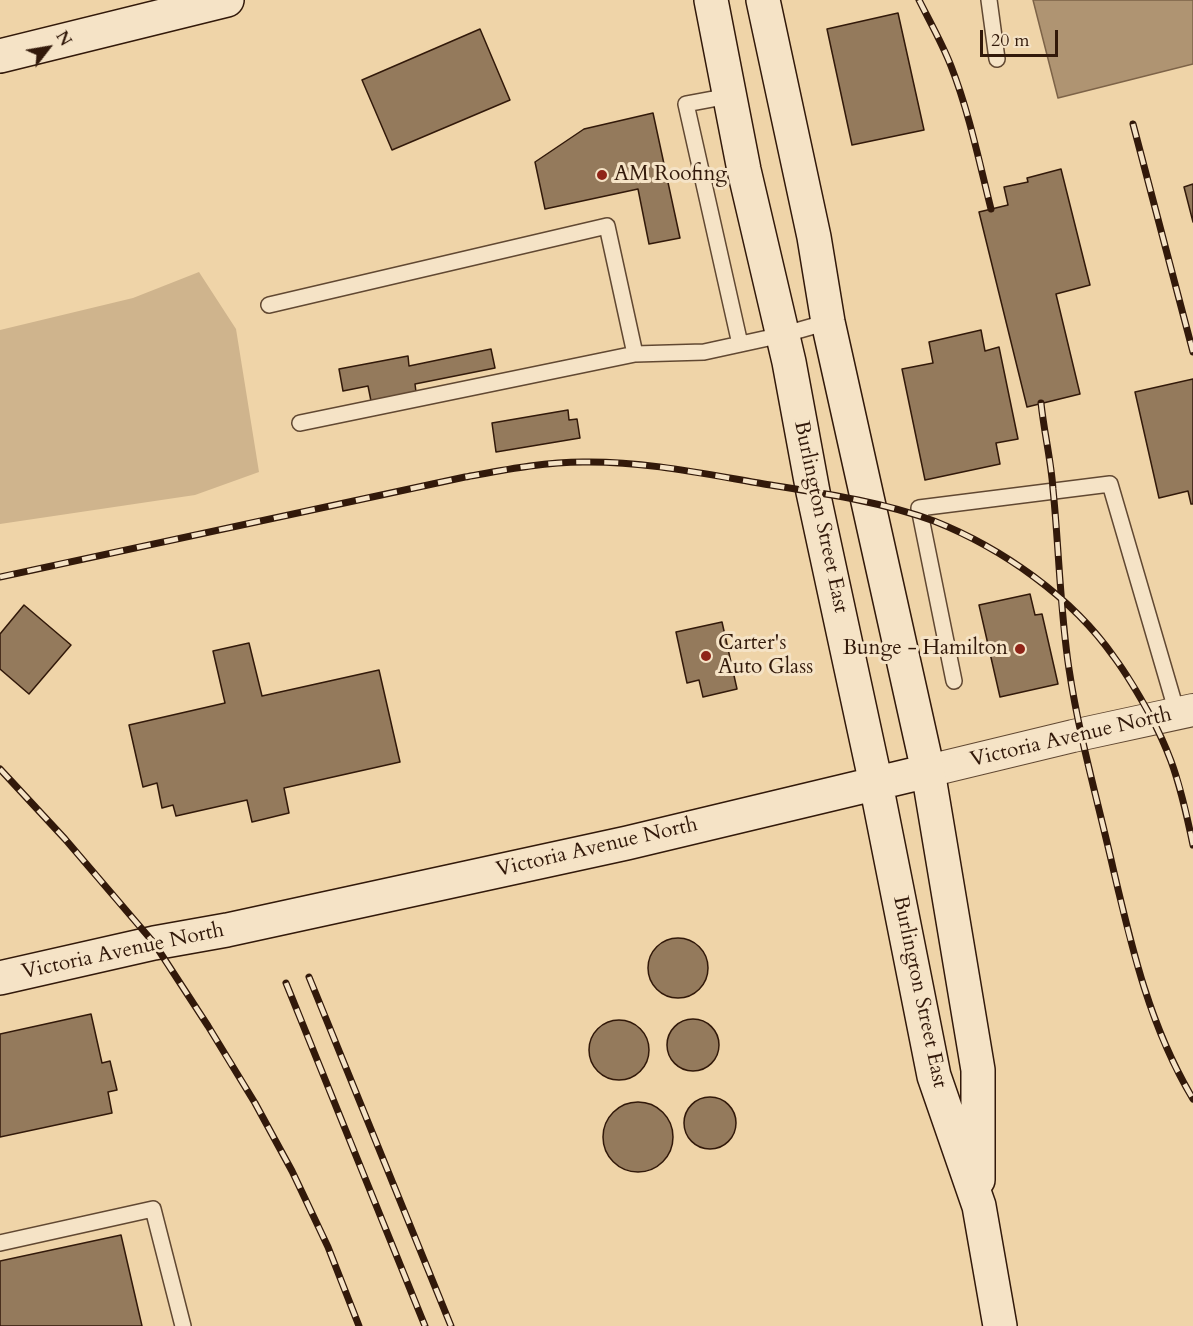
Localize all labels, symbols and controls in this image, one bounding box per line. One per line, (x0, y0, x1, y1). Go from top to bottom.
north arrow (18, 18, 78, 78)
scale bar (983, 18, 1061, 56)
text: N (50, 27, 76, 50)
text: 20 m (991, 28, 1030, 53)
place label: AM Roofing (614, 162, 727, 188)
marker: AM Roofing (595, 168, 609, 182)
street label: Burlington Street East (787, 419, 853, 615)
place label: Carter's Auto Glass (718, 631, 813, 681)
place label: Bunge - Hamilton (843, 636, 1008, 662)
marker: Bunge - Hamilton (1013, 642, 1027, 656)
marker: Carter's Auto Glass (699, 649, 713, 663)
street label: Victoria Avenue North (968, 703, 1174, 773)
street label: Victoria Avenue North (494, 813, 700, 883)
street label: Burlington Street East (886, 894, 952, 1090)
street label: Victoria Avenue North (20, 918, 226, 986)

